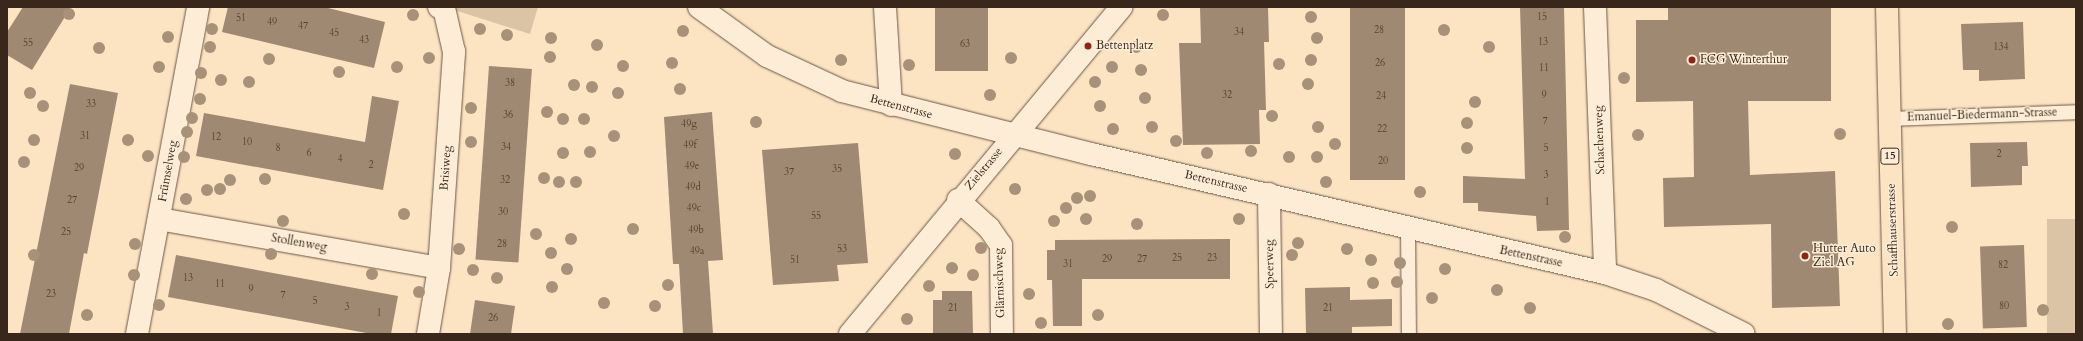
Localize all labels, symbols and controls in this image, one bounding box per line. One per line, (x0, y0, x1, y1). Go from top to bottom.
house number: 15 (1537, 12, 1547, 24)
house number: 51 (236, 13, 246, 25)
house number: 49 (267, 17, 277, 29)
house number: 47 (298, 21, 308, 33)
house number: 28 (1374, 25, 1384, 37)
house number: 34 (1234, 27, 1244, 39)
house number: 45 (329, 28, 339, 40)
house number: 43 (359, 35, 369, 47)
house number: 13 (1538, 37, 1548, 49)
house number: 55 (23, 38, 33, 50)
house number: 63 (960, 39, 970, 51)
place label: Bettenplatz (1096, 39, 1153, 53)
marker: Bettenplatz (1083, 41, 1093, 51)
house number: 134 (1993, 42, 2009, 54)
place label: FCG Winterthur (1700, 53, 1787, 67)
marker: FCG Winterthur (1687, 55, 1697, 65)
house number: 26 (1375, 58, 1385, 70)
house number: 11 (1539, 63, 1549, 75)
house number: 38 (505, 78, 515, 90)
house number: 32 (1222, 90, 1232, 102)
house number: 9 (1541, 90, 1547, 102)
house number: 24 (1376, 91, 1386, 103)
street label: Bettenstrasse (868, 92, 934, 122)
house number: 33 (86, 99, 96, 111)
street label: Schachenweg (1592, 105, 1608, 175)
street label: Emanuel-Biedermann-Strasse (1907, 105, 2057, 125)
house number: 36 (503, 110, 513, 122)
house number: 7 (1542, 116, 1548, 128)
house number: 49g (681, 119, 697, 131)
house number: 22 (1377, 124, 1387, 136)
house number: 31 (80, 131, 90, 143)
house number: 12 (211, 132, 221, 144)
house number: 10 (242, 137, 252, 149)
street label: Frümselweg (156, 139, 180, 203)
house number: 49f (683, 140, 697, 152)
house number: 34 (501, 142, 511, 154)
house number: 8 (275, 143, 281, 155)
house number: 5 (1543, 143, 1549, 155)
street label: Brisiweg (437, 145, 455, 191)
street label: Zielstrasse (962, 145, 1006, 193)
road number: 15 (1880, 147, 1900, 165)
house number: 6 (306, 148, 312, 160)
house number: 2 (1996, 149, 2002, 161)
house number: 4 (337, 154, 343, 166)
house number: 20 (1378, 156, 1388, 168)
house number: 2 (368, 160, 374, 172)
house number: 49e (685, 161, 699, 173)
house number: 29 (74, 163, 84, 175)
house number: 35 (832, 164, 842, 176)
house number: 37 (784, 167, 794, 179)
street label: Bettenstrasse (1183, 168, 1249, 196)
house number: 3 (1543, 170, 1549, 182)
house number: 32 (500, 175, 510, 187)
house number: 49d (685, 182, 701, 194)
street label: Schaffhauserstrasse (1884, 183, 1902, 277)
house number: 27 (67, 195, 77, 207)
house number: 1 (1544, 197, 1550, 209)
house number: 49c (687, 203, 701, 215)
house number: 30 (498, 207, 508, 219)
house number: 55 (811, 211, 821, 223)
house number: 49b (688, 225, 704, 237)
house number: 25 (61, 227, 71, 239)
street label: Stollenweg (270, 231, 328, 255)
house number: 28 (497, 239, 507, 251)
street label: Speerweg (1262, 239, 1278, 289)
place label: Hutter Auto Ziel AG (1813, 242, 1876, 270)
street label: Bettenstrasse (1498, 243, 1564, 271)
house number: 53 (837, 244, 847, 256)
house number: 49a (690, 246, 704, 258)
street label: Glärnischweg (992, 248, 1008, 318)
marker: Hutter Auto Ziel AG (1800, 251, 1810, 261)
house number: 25 (1172, 253, 1182, 265)
house number: 23 (1207, 253, 1217, 265)
house number: 29 (1102, 254, 1112, 266)
house number: 27 (1137, 254, 1147, 266)
house number: 51 (790, 255, 800, 267)
house number: 31 (1063, 259, 1073, 271)
house number: 82 (1998, 260, 2008, 272)
house number: 13 (183, 273, 193, 285)
house number: 11 (215, 279, 225, 291)
house number: 9 (248, 284, 254, 296)
house number: 23 (46, 289, 56, 301)
house number: 7 (280, 290, 286, 302)
house number: 5 (312, 296, 318, 308)
house number: 80 (1999, 301, 2009, 313)
house number: 3 (344, 302, 350, 314)
house number: 21 (948, 303, 958, 315)
house number: 21 (1323, 303, 1333, 315)
house number: 1 (376, 308, 382, 320)
house number: 26 (488, 313, 498, 325)

